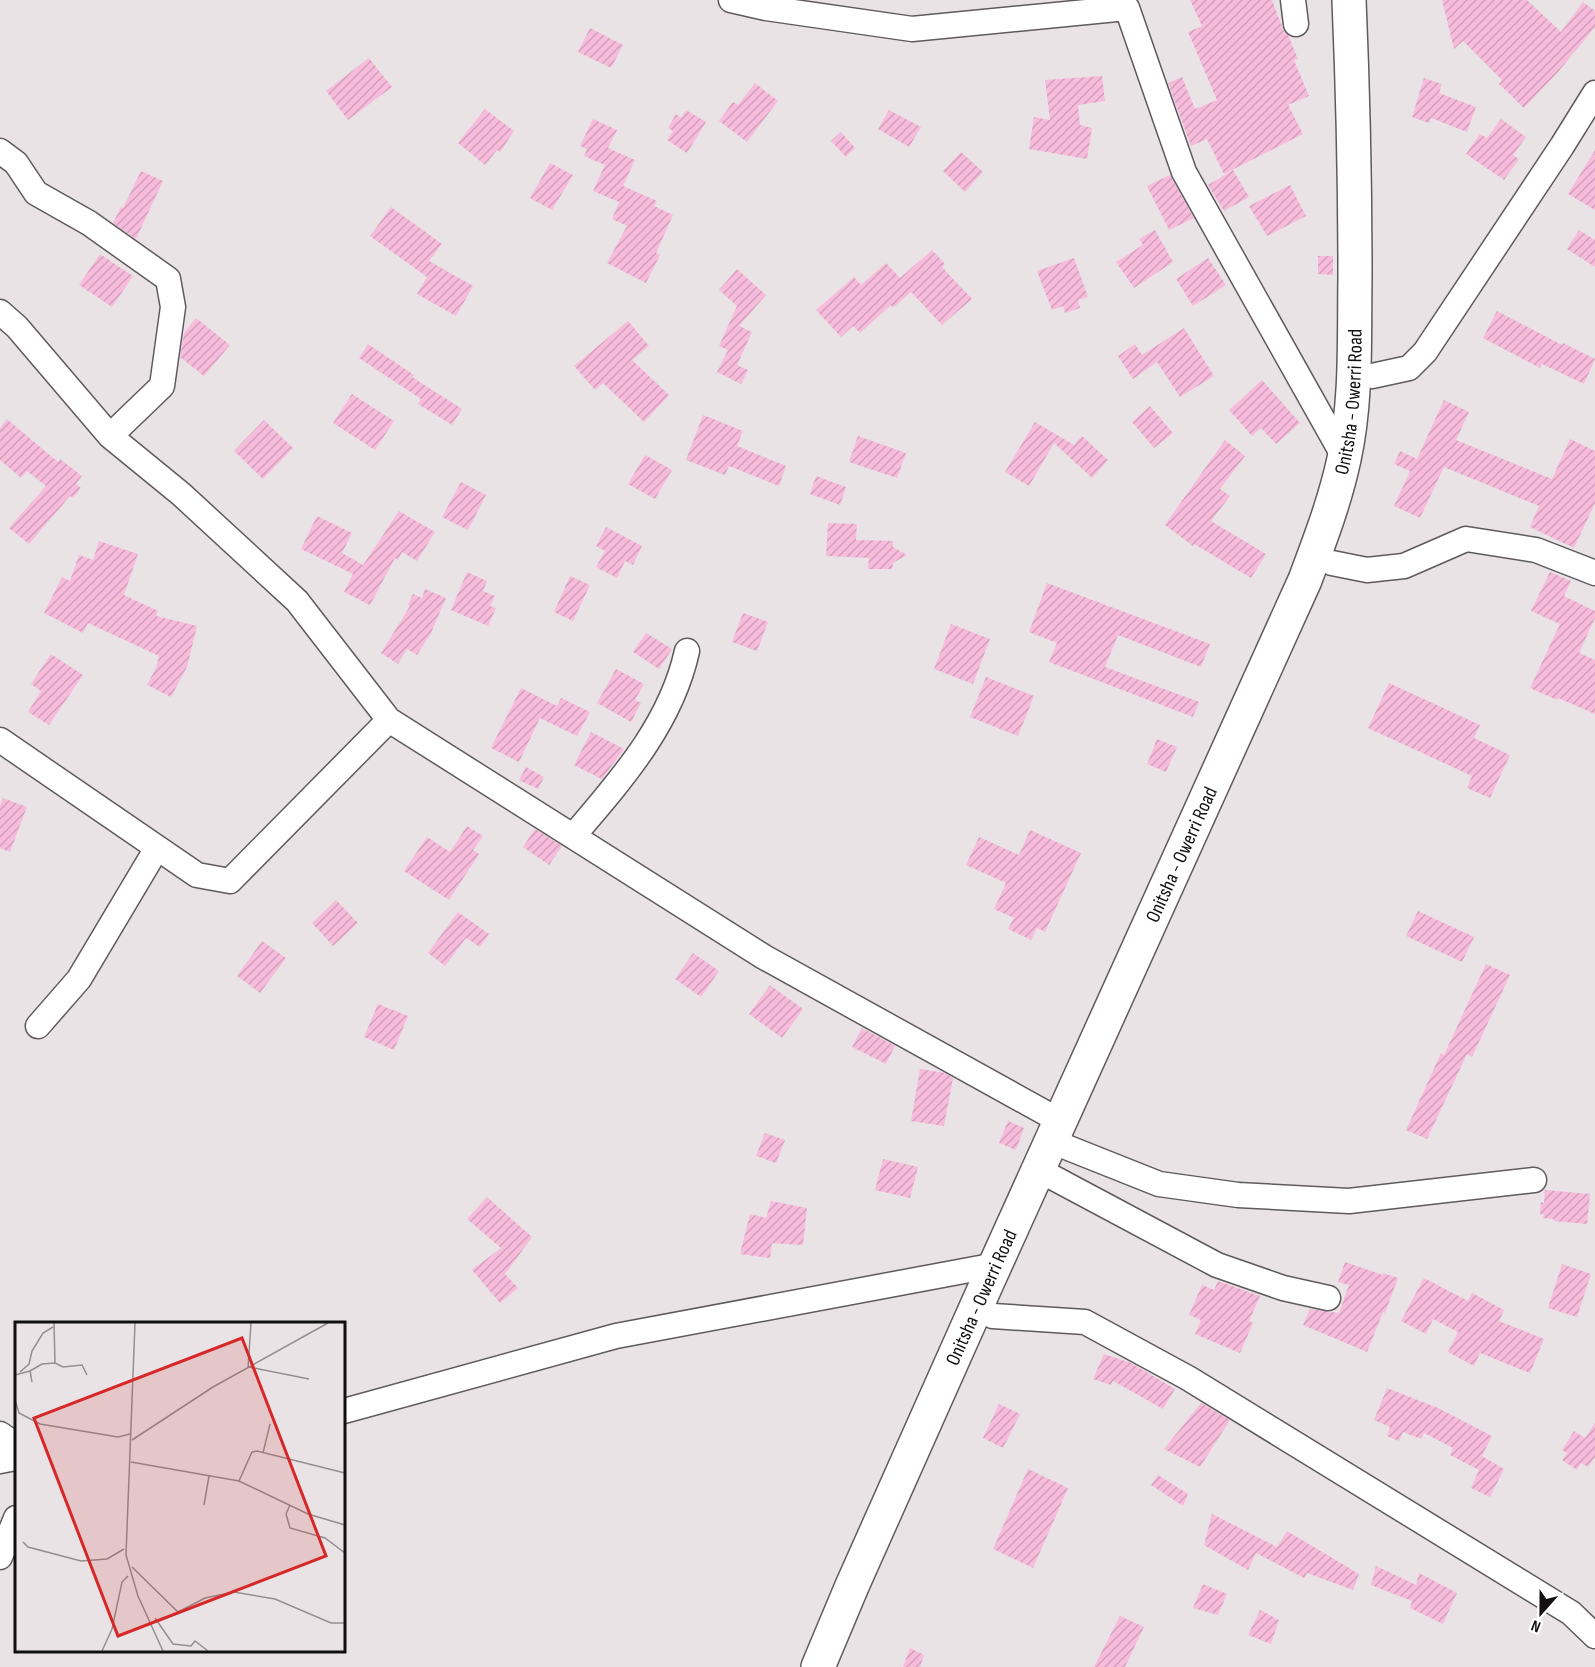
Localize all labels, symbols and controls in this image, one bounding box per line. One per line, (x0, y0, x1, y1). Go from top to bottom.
street label: Onitsha - Owerri Road (1330, 329, 1368, 477)
street label: Onitsha - Owerri Road (1141, 783, 1223, 926)
street label: Onitsha - Owerri Road (941, 1226, 1023, 1369)
inset map (15, 1322, 345, 1652)
north arrow (1511, 1583, 1571, 1643)
text: N (1529, 1615, 1544, 1636)

